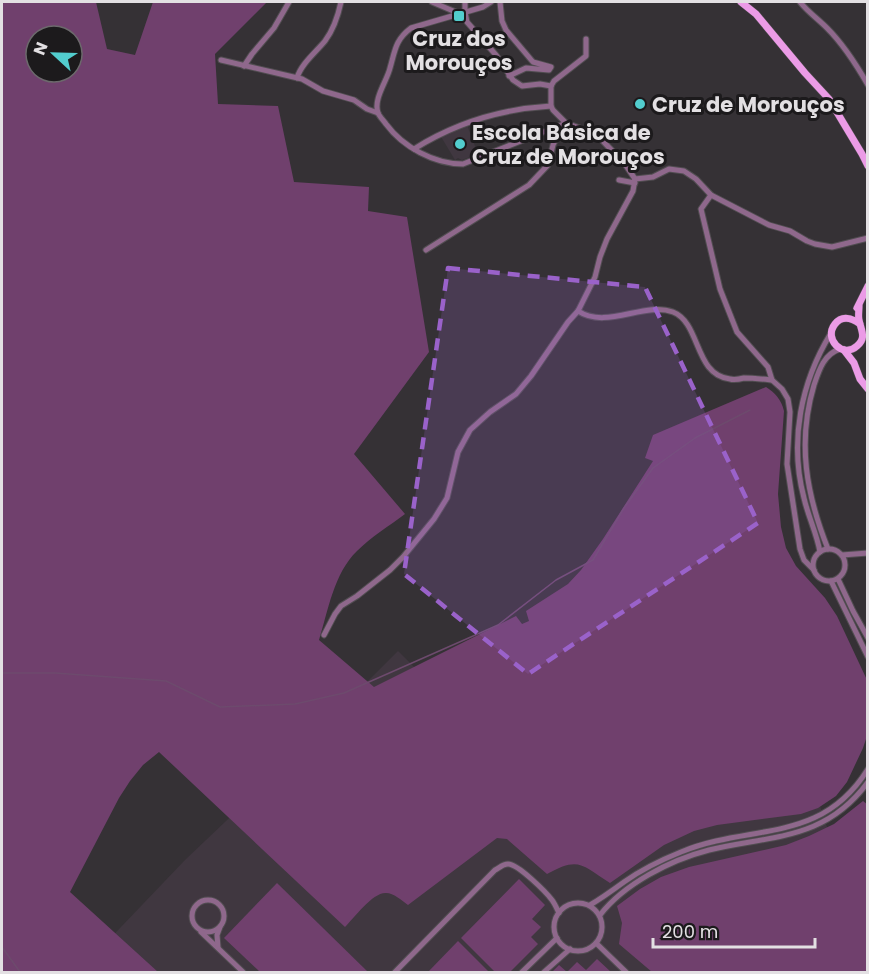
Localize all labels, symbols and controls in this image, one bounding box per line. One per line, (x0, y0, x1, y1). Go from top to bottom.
marker: Cruz dos Morouços (452, 9, 466, 23)
north arrow (24, 24, 84, 84)
place label: Cruz dos Morouços (406, 24, 512, 77)
text: N (28, 39, 53, 58)
place label: Cruz de Morouços (652, 90, 845, 119)
marker: Cruz de Morouços (633, 97, 647, 111)
place label: Escola Básica de Cruz de Morouços (472, 118, 665, 171)
marker: Escola Básica de Cruz de Morouços (453, 137, 467, 151)
scale bar (653, 911, 815, 949)
text: 200 m (662, 919, 718, 944)

